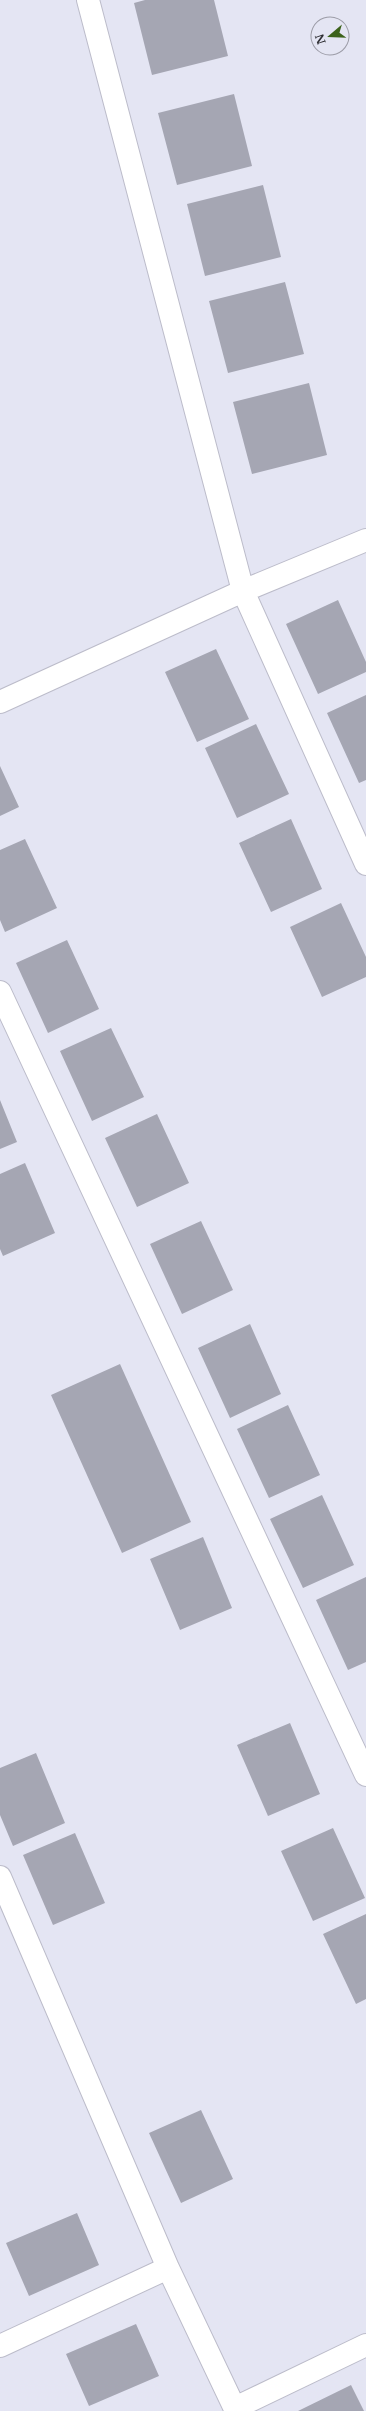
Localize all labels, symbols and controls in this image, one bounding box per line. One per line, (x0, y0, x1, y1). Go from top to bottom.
north arrow (310, 16, 350, 56)
text: N (312, 31, 329, 46)

